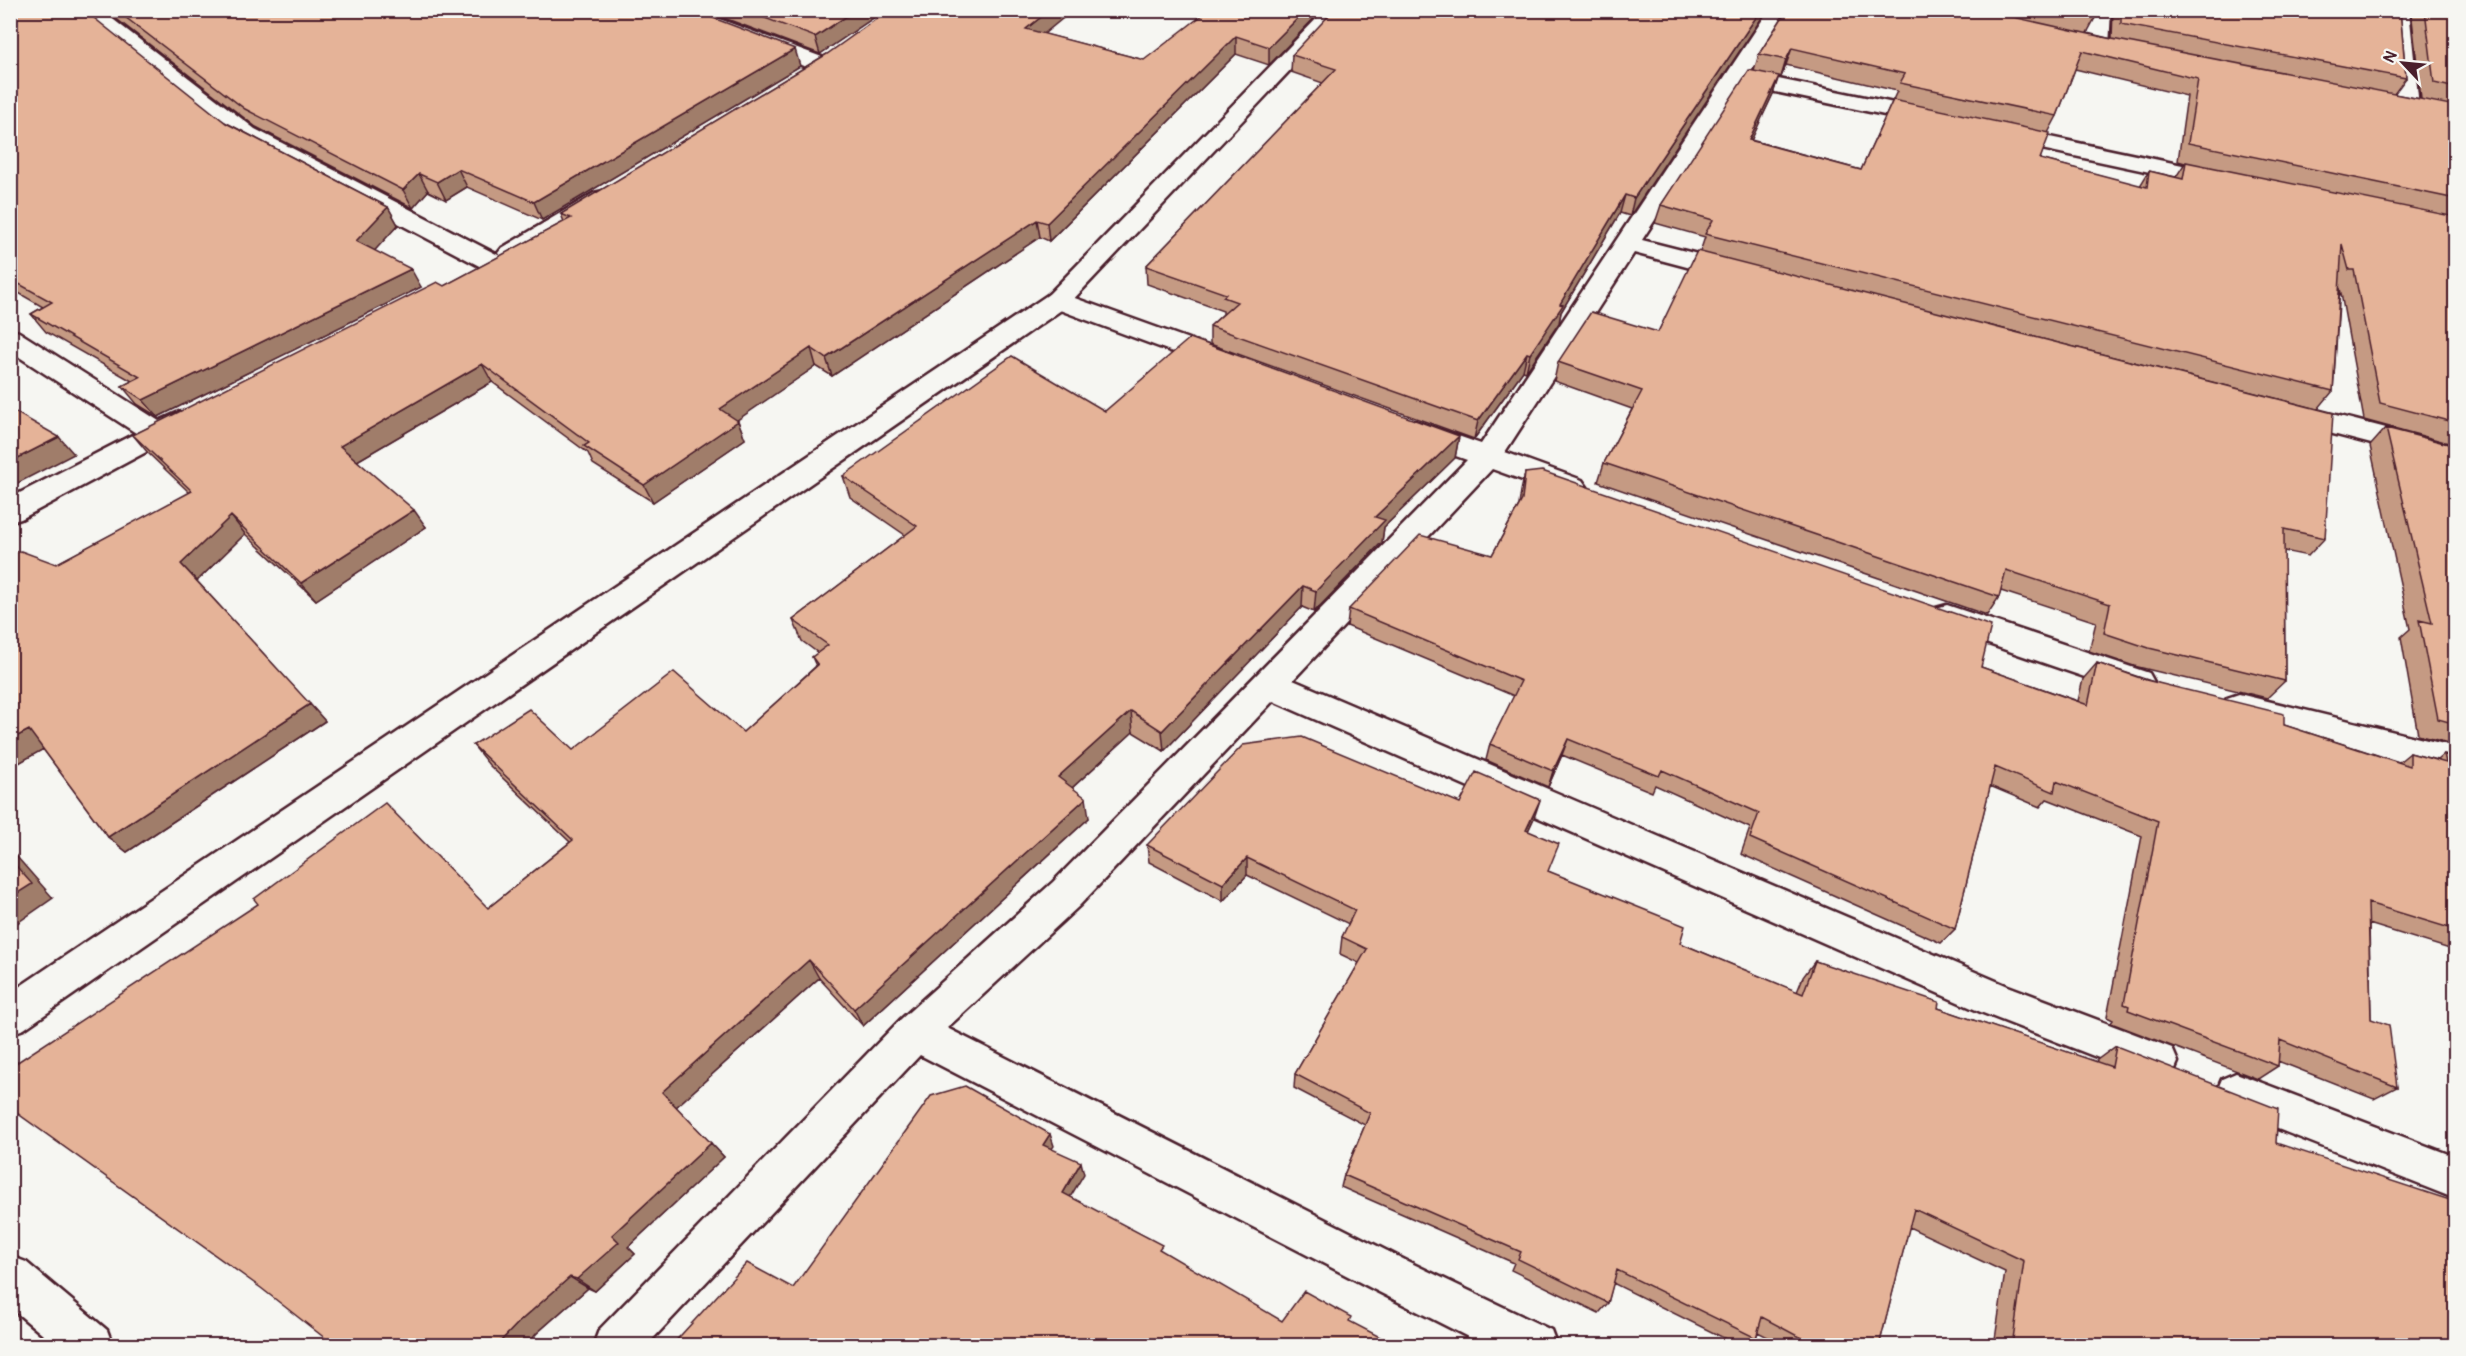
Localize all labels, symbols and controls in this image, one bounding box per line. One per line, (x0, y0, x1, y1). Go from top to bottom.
north arrow (2373, 33, 2433, 93)
text: N (2379, 47, 2402, 66)

